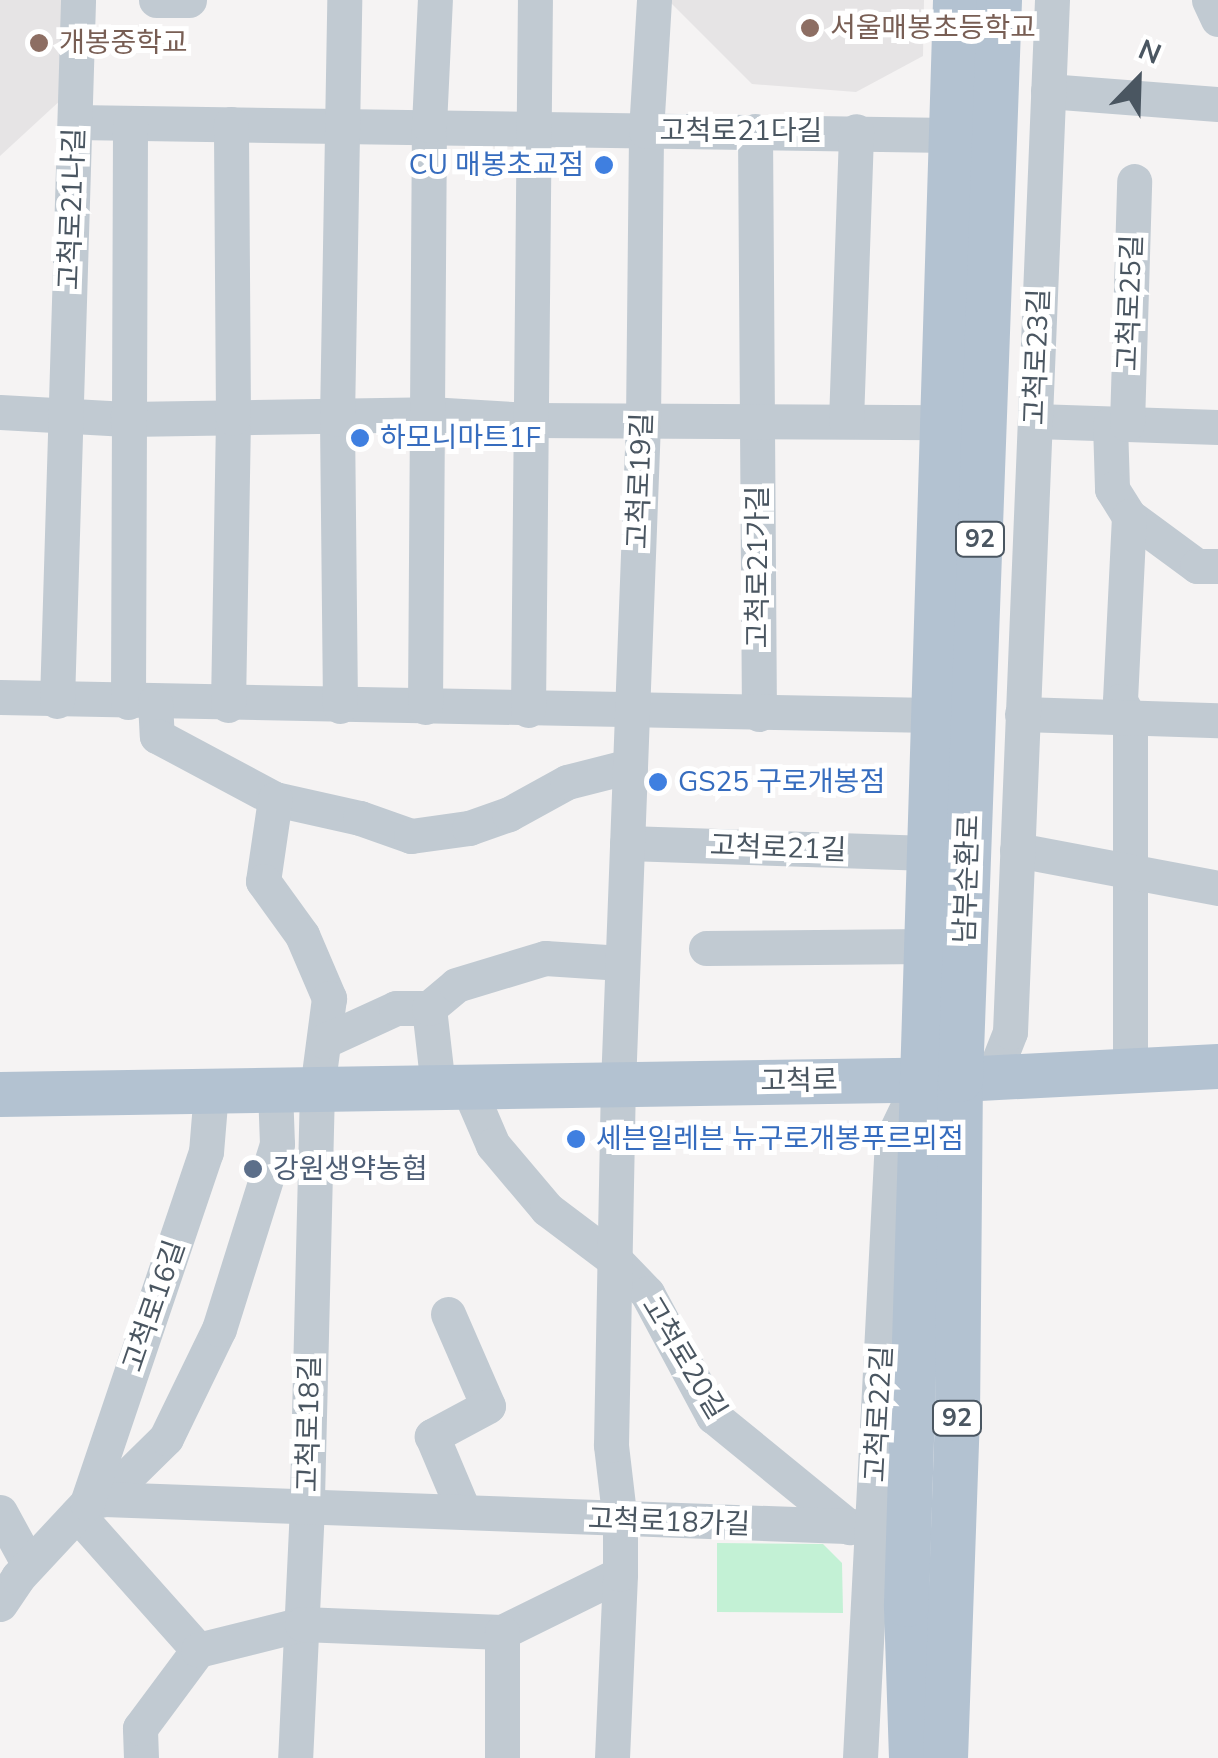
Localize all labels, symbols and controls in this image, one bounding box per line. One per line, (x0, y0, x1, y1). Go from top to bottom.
place label: 서울매봉초등학교 (830, 11, 1036, 45)
marker: 서울매봉초등학교 (799, 17, 821, 39)
place label: 개봉중학교 (59, 26, 188, 60)
north arrow (1088, 30, 1188, 130)
text: N (1133, 31, 1167, 74)
marker: 개봉중학교 (28, 32, 50, 54)
street label: 고척로21다길 (660, 114, 822, 148)
street label: 고척로21나길 (52, 127, 92, 291)
place label: CU 매봉초교점 (409, 148, 584, 182)
marker: CU 매봉초교점 (593, 154, 615, 176)
street label: 고척로25길 (1111, 234, 1149, 372)
street label: 고척로23길 (1018, 288, 1056, 426)
street label: 고척로19길 (621, 412, 659, 550)
place label: 하모니마트1F (380, 421, 541, 455)
marker: 하모니마트1F (349, 427, 371, 449)
street label: 고척로21가길 (741, 486, 775, 648)
road number: 92 (955, 519, 1005, 559)
place label: GS25 구로개봉점 (678, 765, 885, 799)
marker: GS25 구로개봉점 (647, 771, 669, 793)
street label: 남부순환로 (948, 814, 986, 944)
street label: 고척로21길 (709, 829, 847, 867)
street label: 고척로 (760, 1064, 838, 1098)
place label: 세븐일레븐 뉴구로개봉푸르뫼점 (596, 1122, 964, 1156)
marker: 세븐일레븐 뉴구로개봉푸르뫼점 (565, 1128, 587, 1150)
place label: 강원생약농협 (273, 1152, 428, 1186)
marker: 강원생약농협 (242, 1158, 264, 1180)
street label: 고척로16길 (116, 1236, 192, 1376)
street label: 고척로20길 (634, 1291, 734, 1425)
street label: 고척로22길 (859, 1345, 899, 1483)
street label: 고척로18길 (291, 1355, 327, 1493)
road number: 92 (932, 1398, 982, 1438)
street label: 고척로18가길 (587, 1502, 751, 1542)

